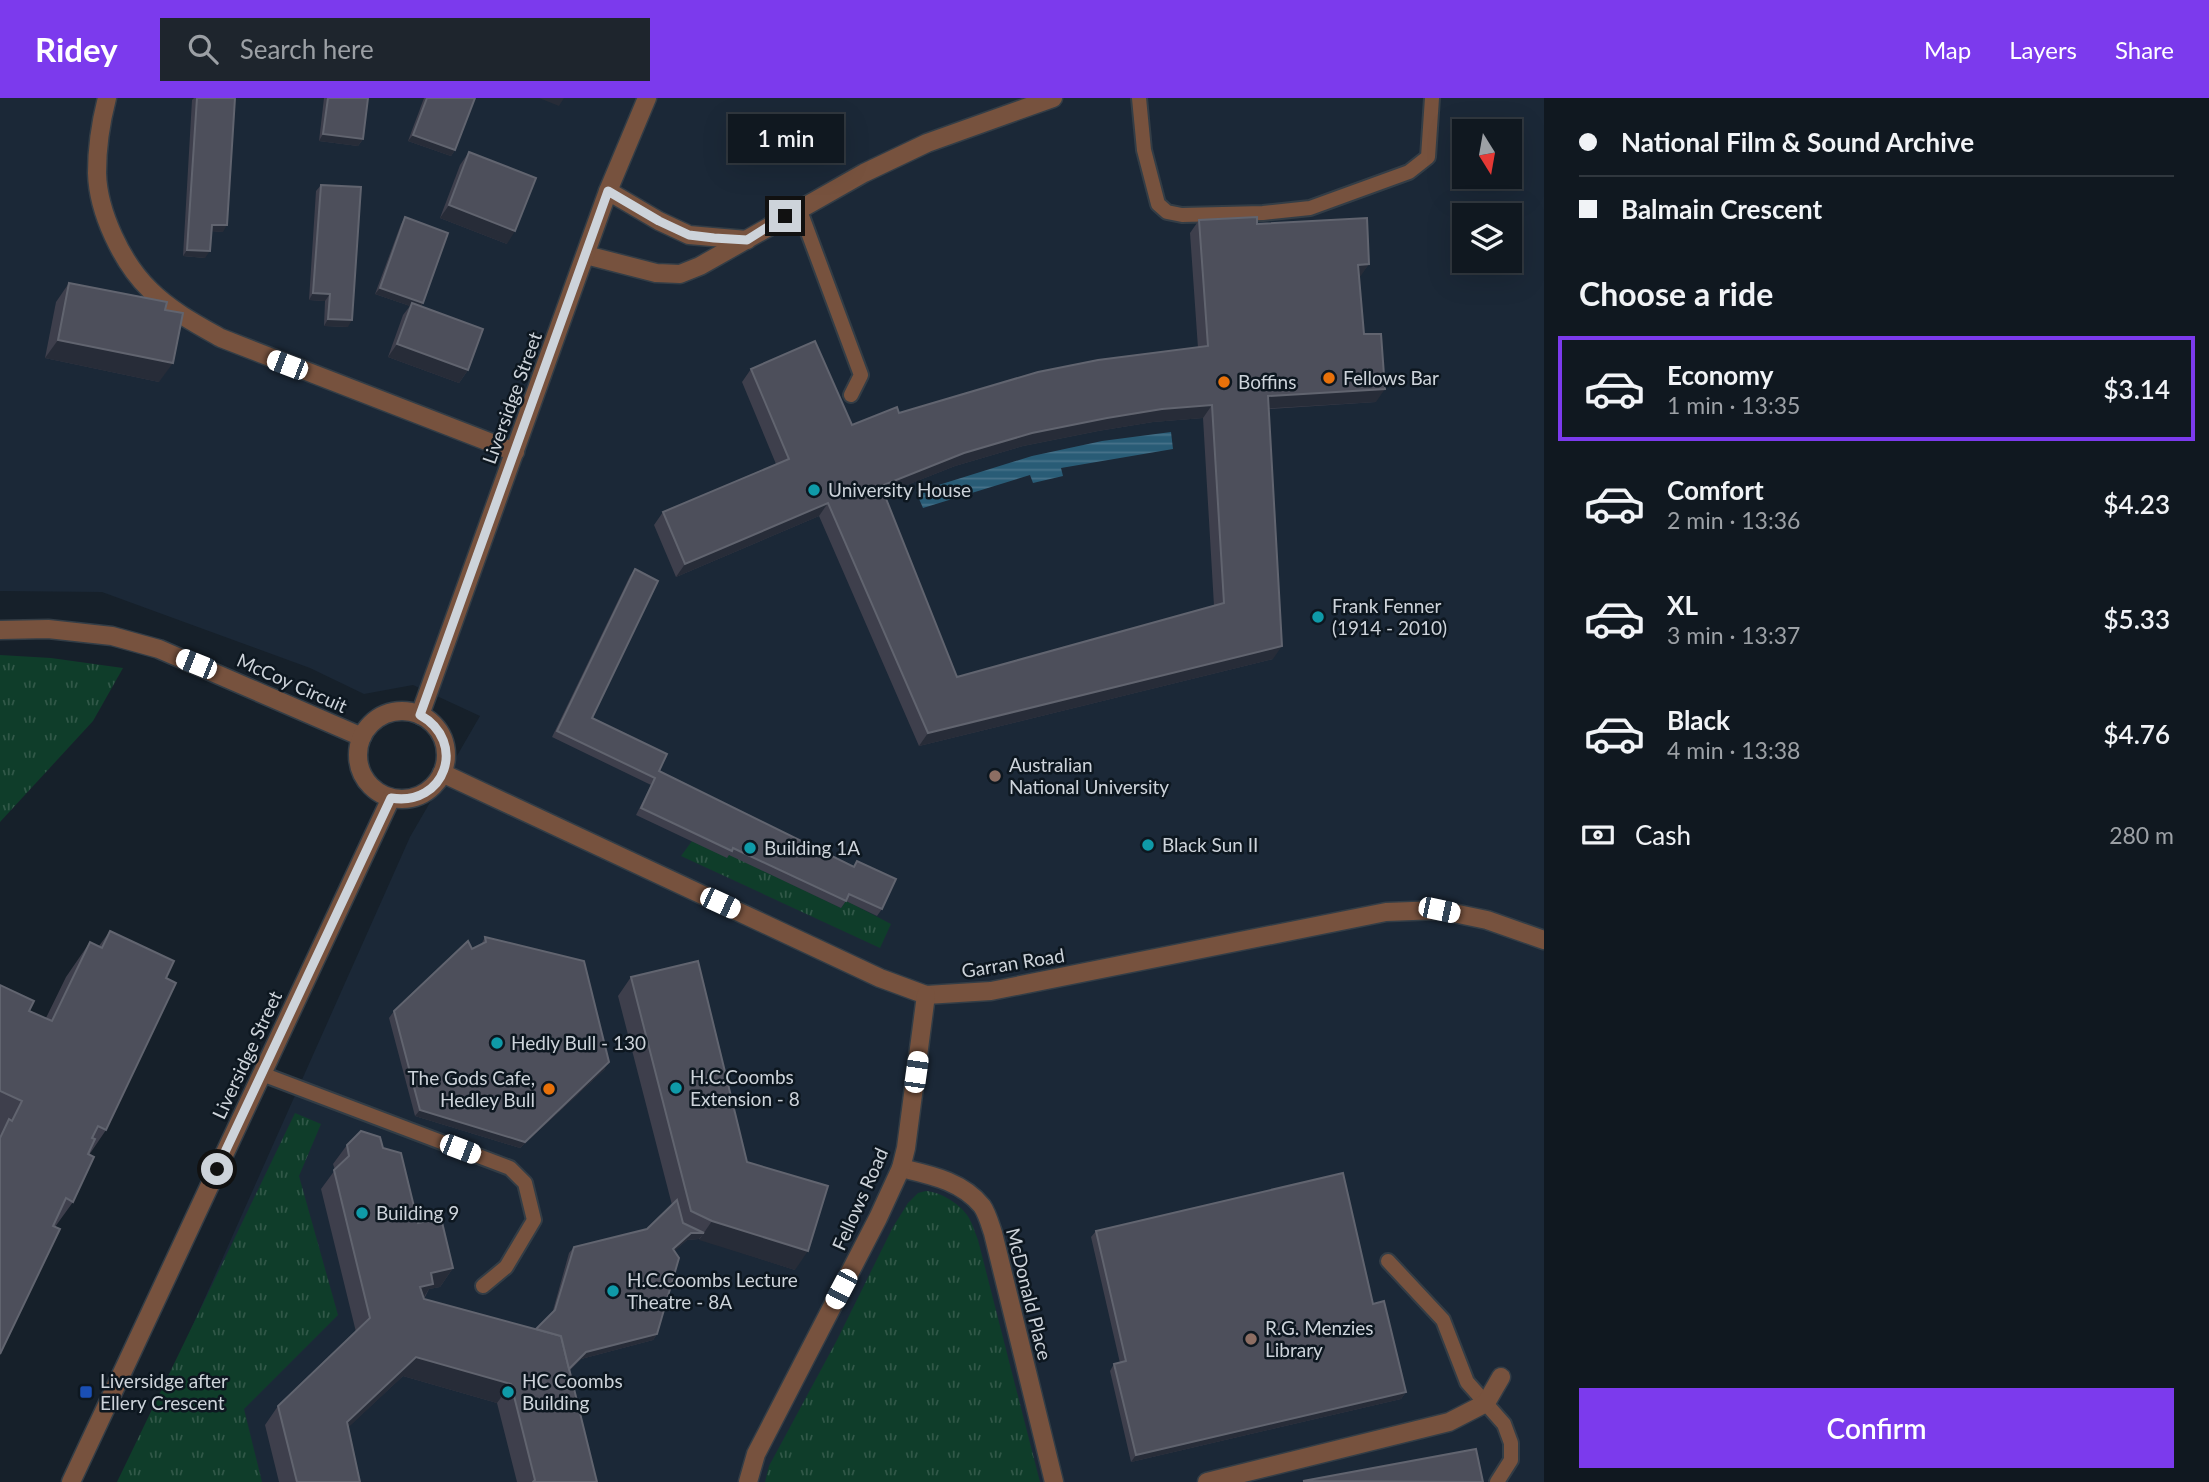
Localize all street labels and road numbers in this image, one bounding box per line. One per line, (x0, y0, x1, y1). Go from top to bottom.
street label: Liversidge Street (477, 328, 546, 467)
street label: McCoy Circuit (234, 648, 351, 717)
street label: Garran Road (960, 943, 1066, 982)
street label: Liversidge Street (207, 987, 286, 1123)
street label: Fellows Road (827, 1144, 892, 1254)
street label: McDonald Place (1002, 1225, 1057, 1362)

